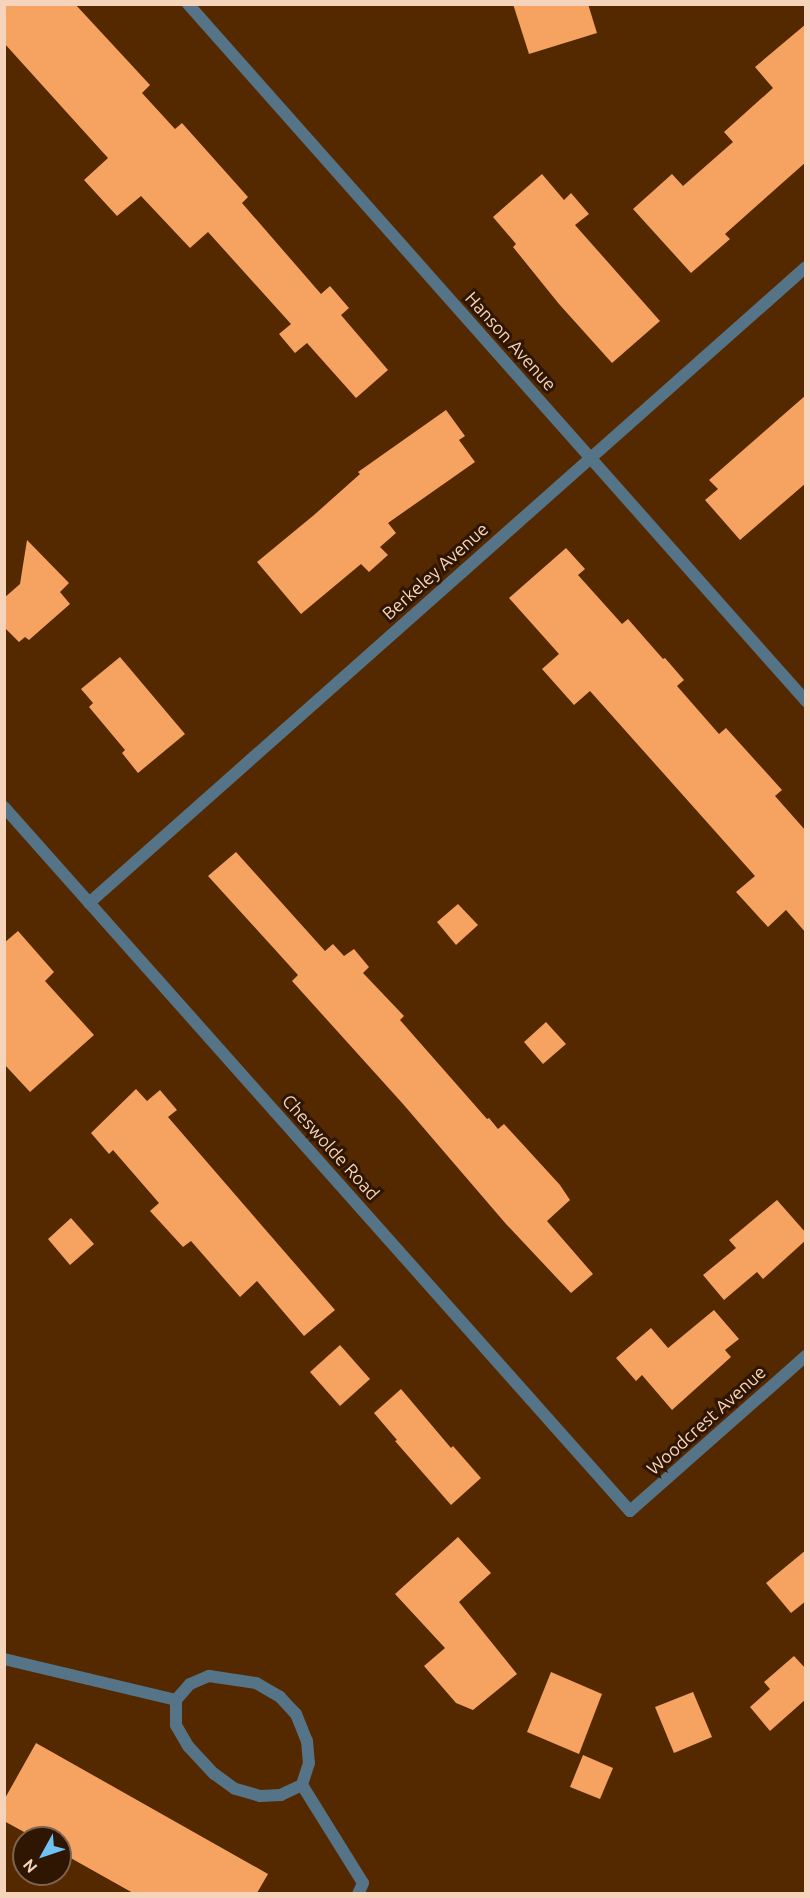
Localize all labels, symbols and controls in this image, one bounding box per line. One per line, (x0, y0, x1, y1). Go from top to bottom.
street label: Hanson Avenue (461, 287, 561, 395)
street label: Berkeley Avenue (378, 518, 492, 624)
street label: Cheswolde Road (278, 1090, 384, 1204)
street label: Woodcrest Avenue (642, 1361, 770, 1479)
north arrow (12, 1826, 72, 1886)
text: N (19, 1856, 40, 1877)

